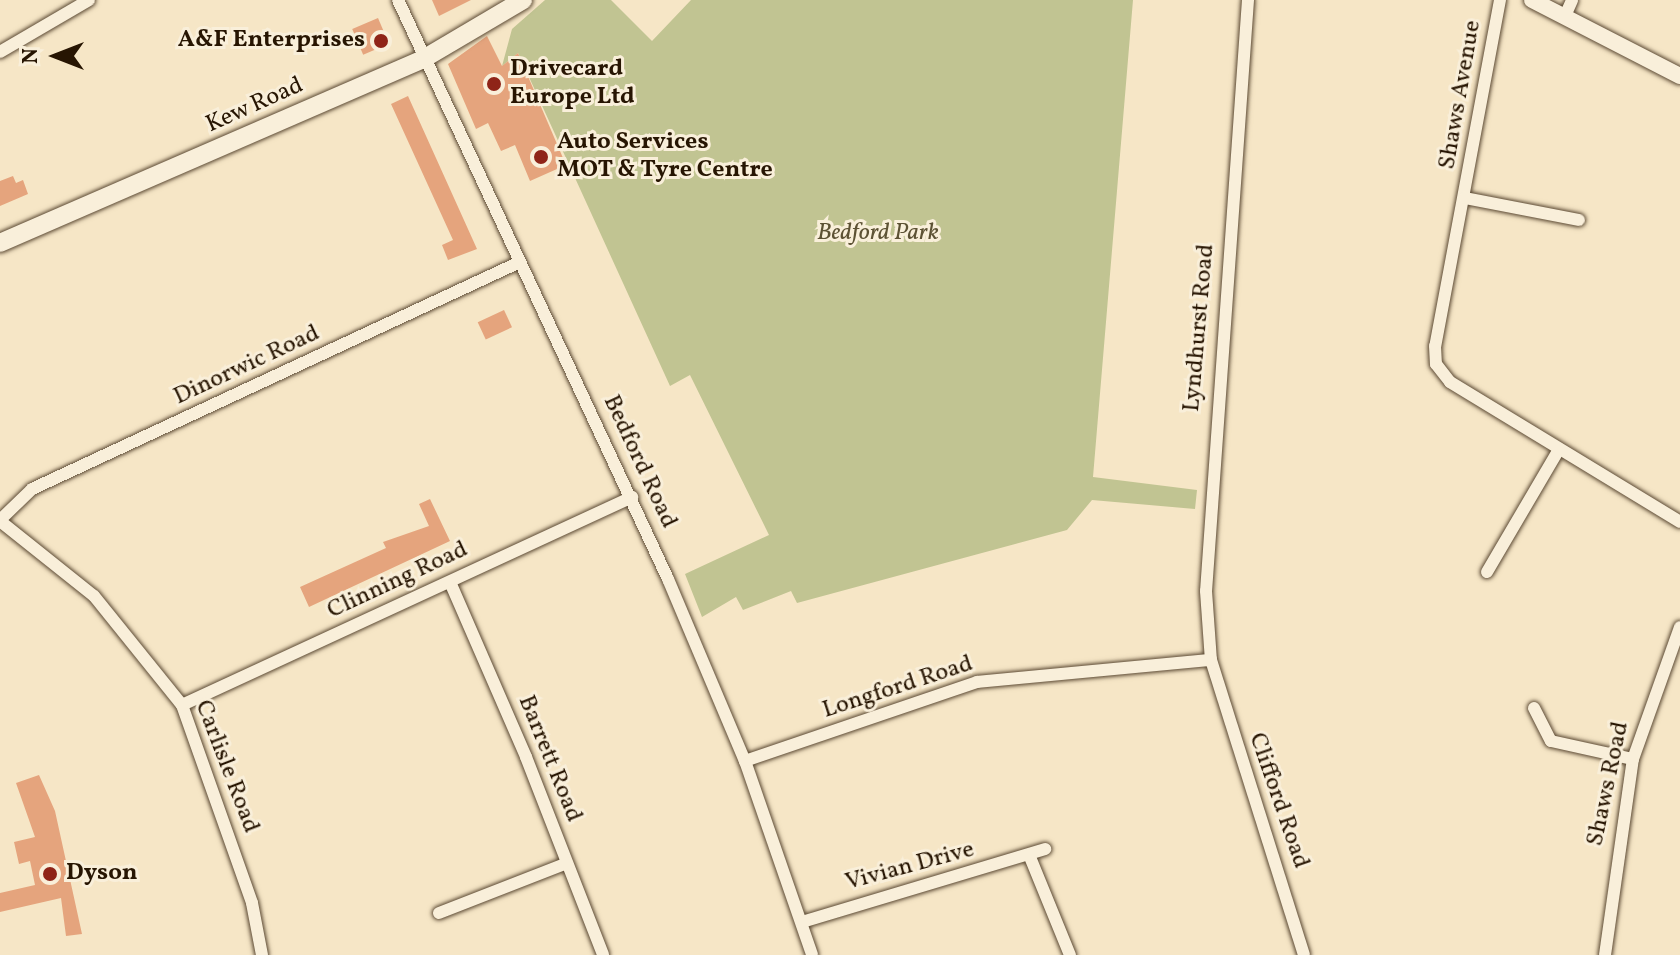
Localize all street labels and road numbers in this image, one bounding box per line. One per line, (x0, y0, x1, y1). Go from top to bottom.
street label: Shaws Avenue (1434, 18, 1488, 172)
street label: Kew Road (202, 72, 308, 140)
street label: Lyndhurst Road (1178, 243, 1222, 413)
street label: Dinorwic Road (170, 320, 324, 412)
street label: Bedford Road (596, 391, 682, 533)
street label: Clinning Road (323, 536, 473, 626)
street label: Longford Road (819, 650, 977, 726)
street label: Barrett Road (511, 691, 587, 827)
street label: Carlisle Road (187, 697, 265, 837)
street label: Shaws Road (1582, 719, 1636, 849)
street label: Clifford Road (1241, 729, 1315, 873)
street label: Vivian Drive (842, 836, 978, 898)

